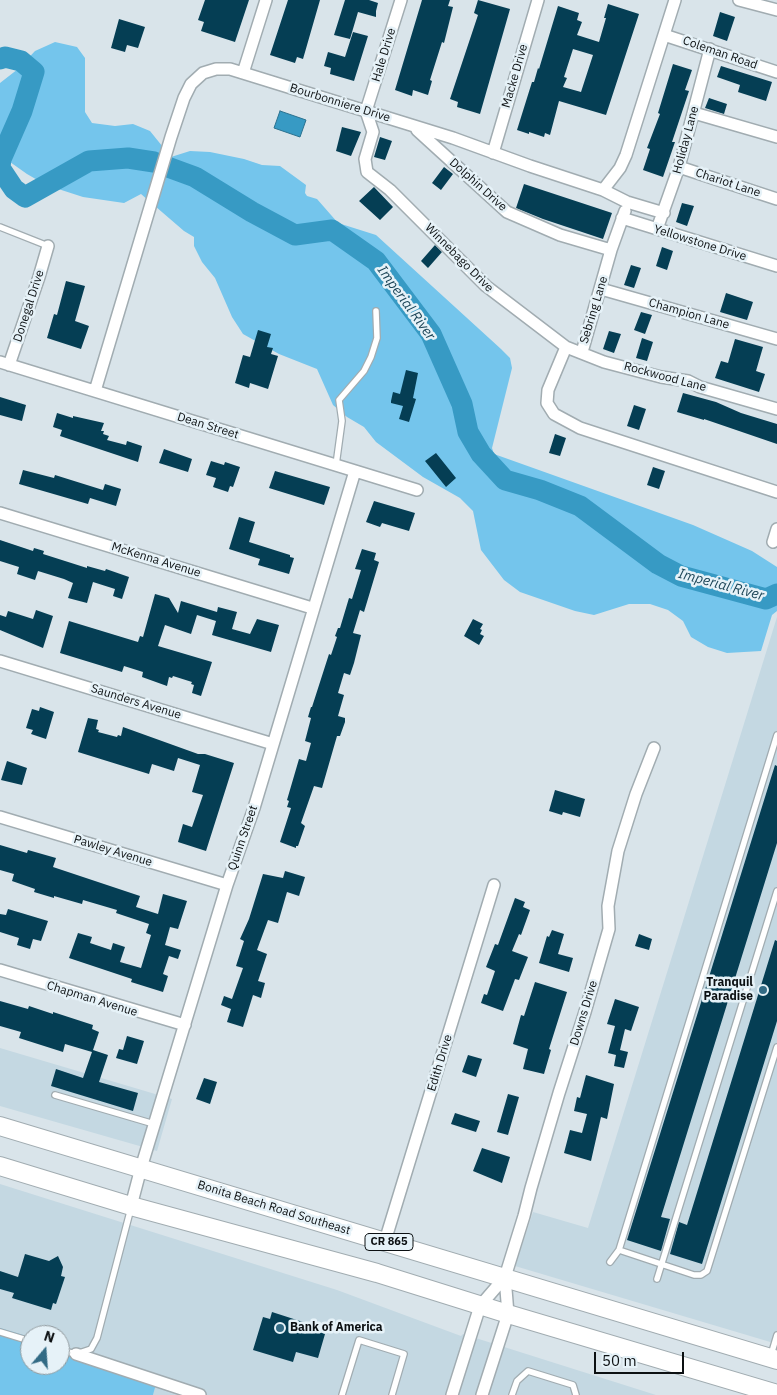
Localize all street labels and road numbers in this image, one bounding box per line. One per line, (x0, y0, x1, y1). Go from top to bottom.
street label: Hale Drive (369, 26, 399, 84)
street label: Coleman Road (681, 33, 759, 73)
street label: Macke Drive (499, 42, 531, 110)
street label: Bourbonniere Drive (288, 81, 392, 125)
street label: Holiday Lane (670, 105, 702, 175)
street label: Dolphin Drive (446, 155, 510, 215)
street label: Chariot Lane (694, 166, 762, 200)
street label: Winnebago Drive (422, 221, 496, 295)
street label: Yellowstone Drive (652, 222, 748, 264)
street label: Donegal Drive (11, 268, 47, 344)
street label: Sebring Lane (577, 275, 611, 345)
street label: Champion Lane (647, 296, 731, 332)
street label: Rockwood Lane (622, 359, 708, 395)
street label: Dean Street (175, 410, 241, 442)
street label: McKenna Avenue (110, 540, 202, 580)
street label: Saunders Avenue (89, 681, 183, 723)
street label: Quinn Street (225, 804, 261, 872)
street label: Pawley Avenue (72, 832, 154, 870)
street label: Chapman Avenue (45, 978, 139, 1020)
street label: Downs Drive (567, 979, 601, 1047)
street label: Edith Drive (425, 1033, 455, 1093)
street label: Bonita Beach Road Southeast (196, 1178, 352, 1238)
road number: CR 865 (365, 1234, 413, 1250)

